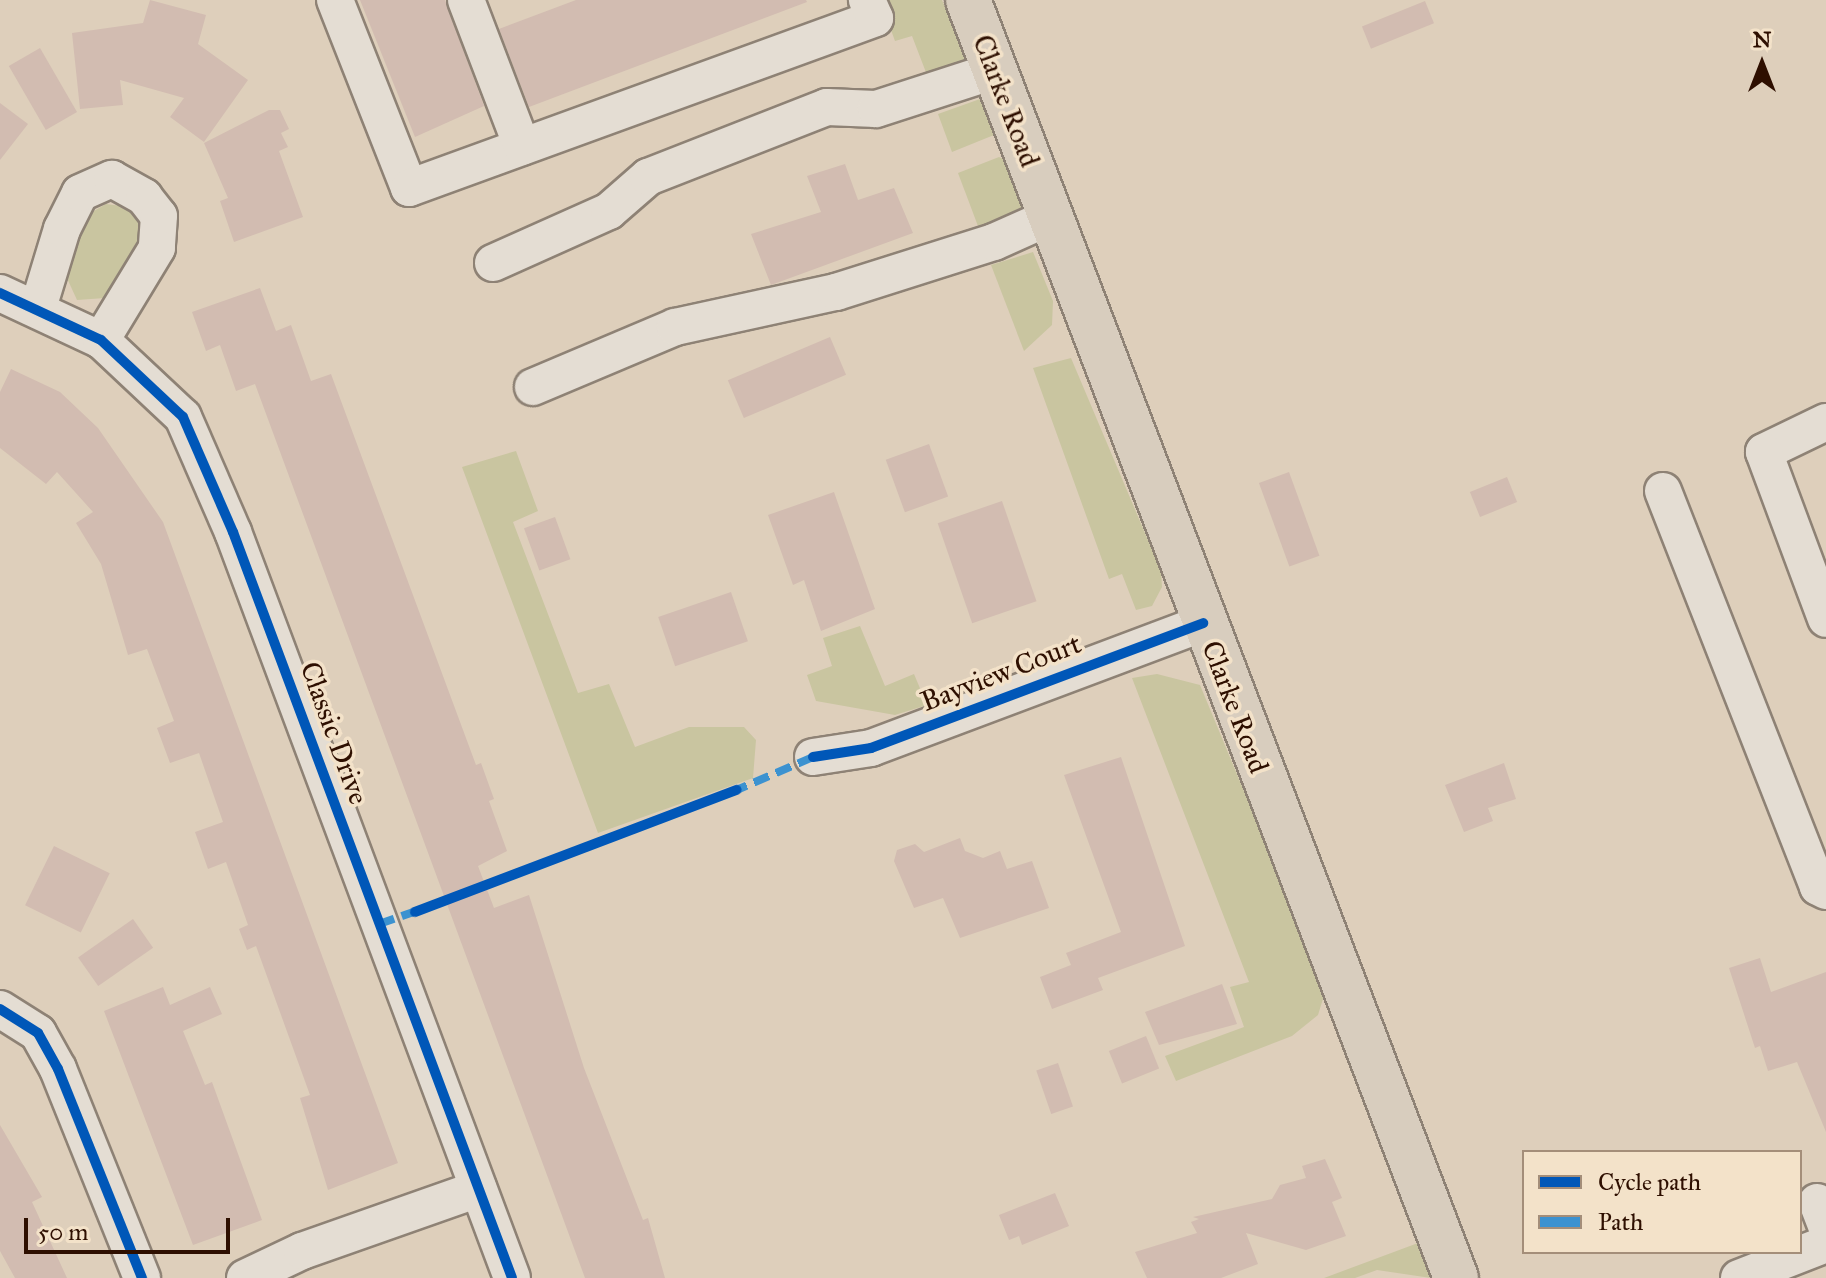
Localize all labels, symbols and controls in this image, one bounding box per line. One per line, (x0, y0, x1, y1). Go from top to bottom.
north arrow (1722, 24, 1802, 104)
text: N (1753, 26, 1771, 53)
street label: Clarke Road (965, 30, 1047, 172)
street label: Bayview Court (916, 627, 1086, 719)
street label: Clarke Road (1194, 636, 1276, 778)
street label: Classic Drive (293, 657, 375, 809)
legend (1522, 1150, 1802, 1254)
text: Cycle path (1598, 1167, 1701, 1197)
scale bar (28, 1202, 234, 1252)
text: Path (1598, 1207, 1643, 1237)
text: 50 m (38, 1217, 88, 1247)

